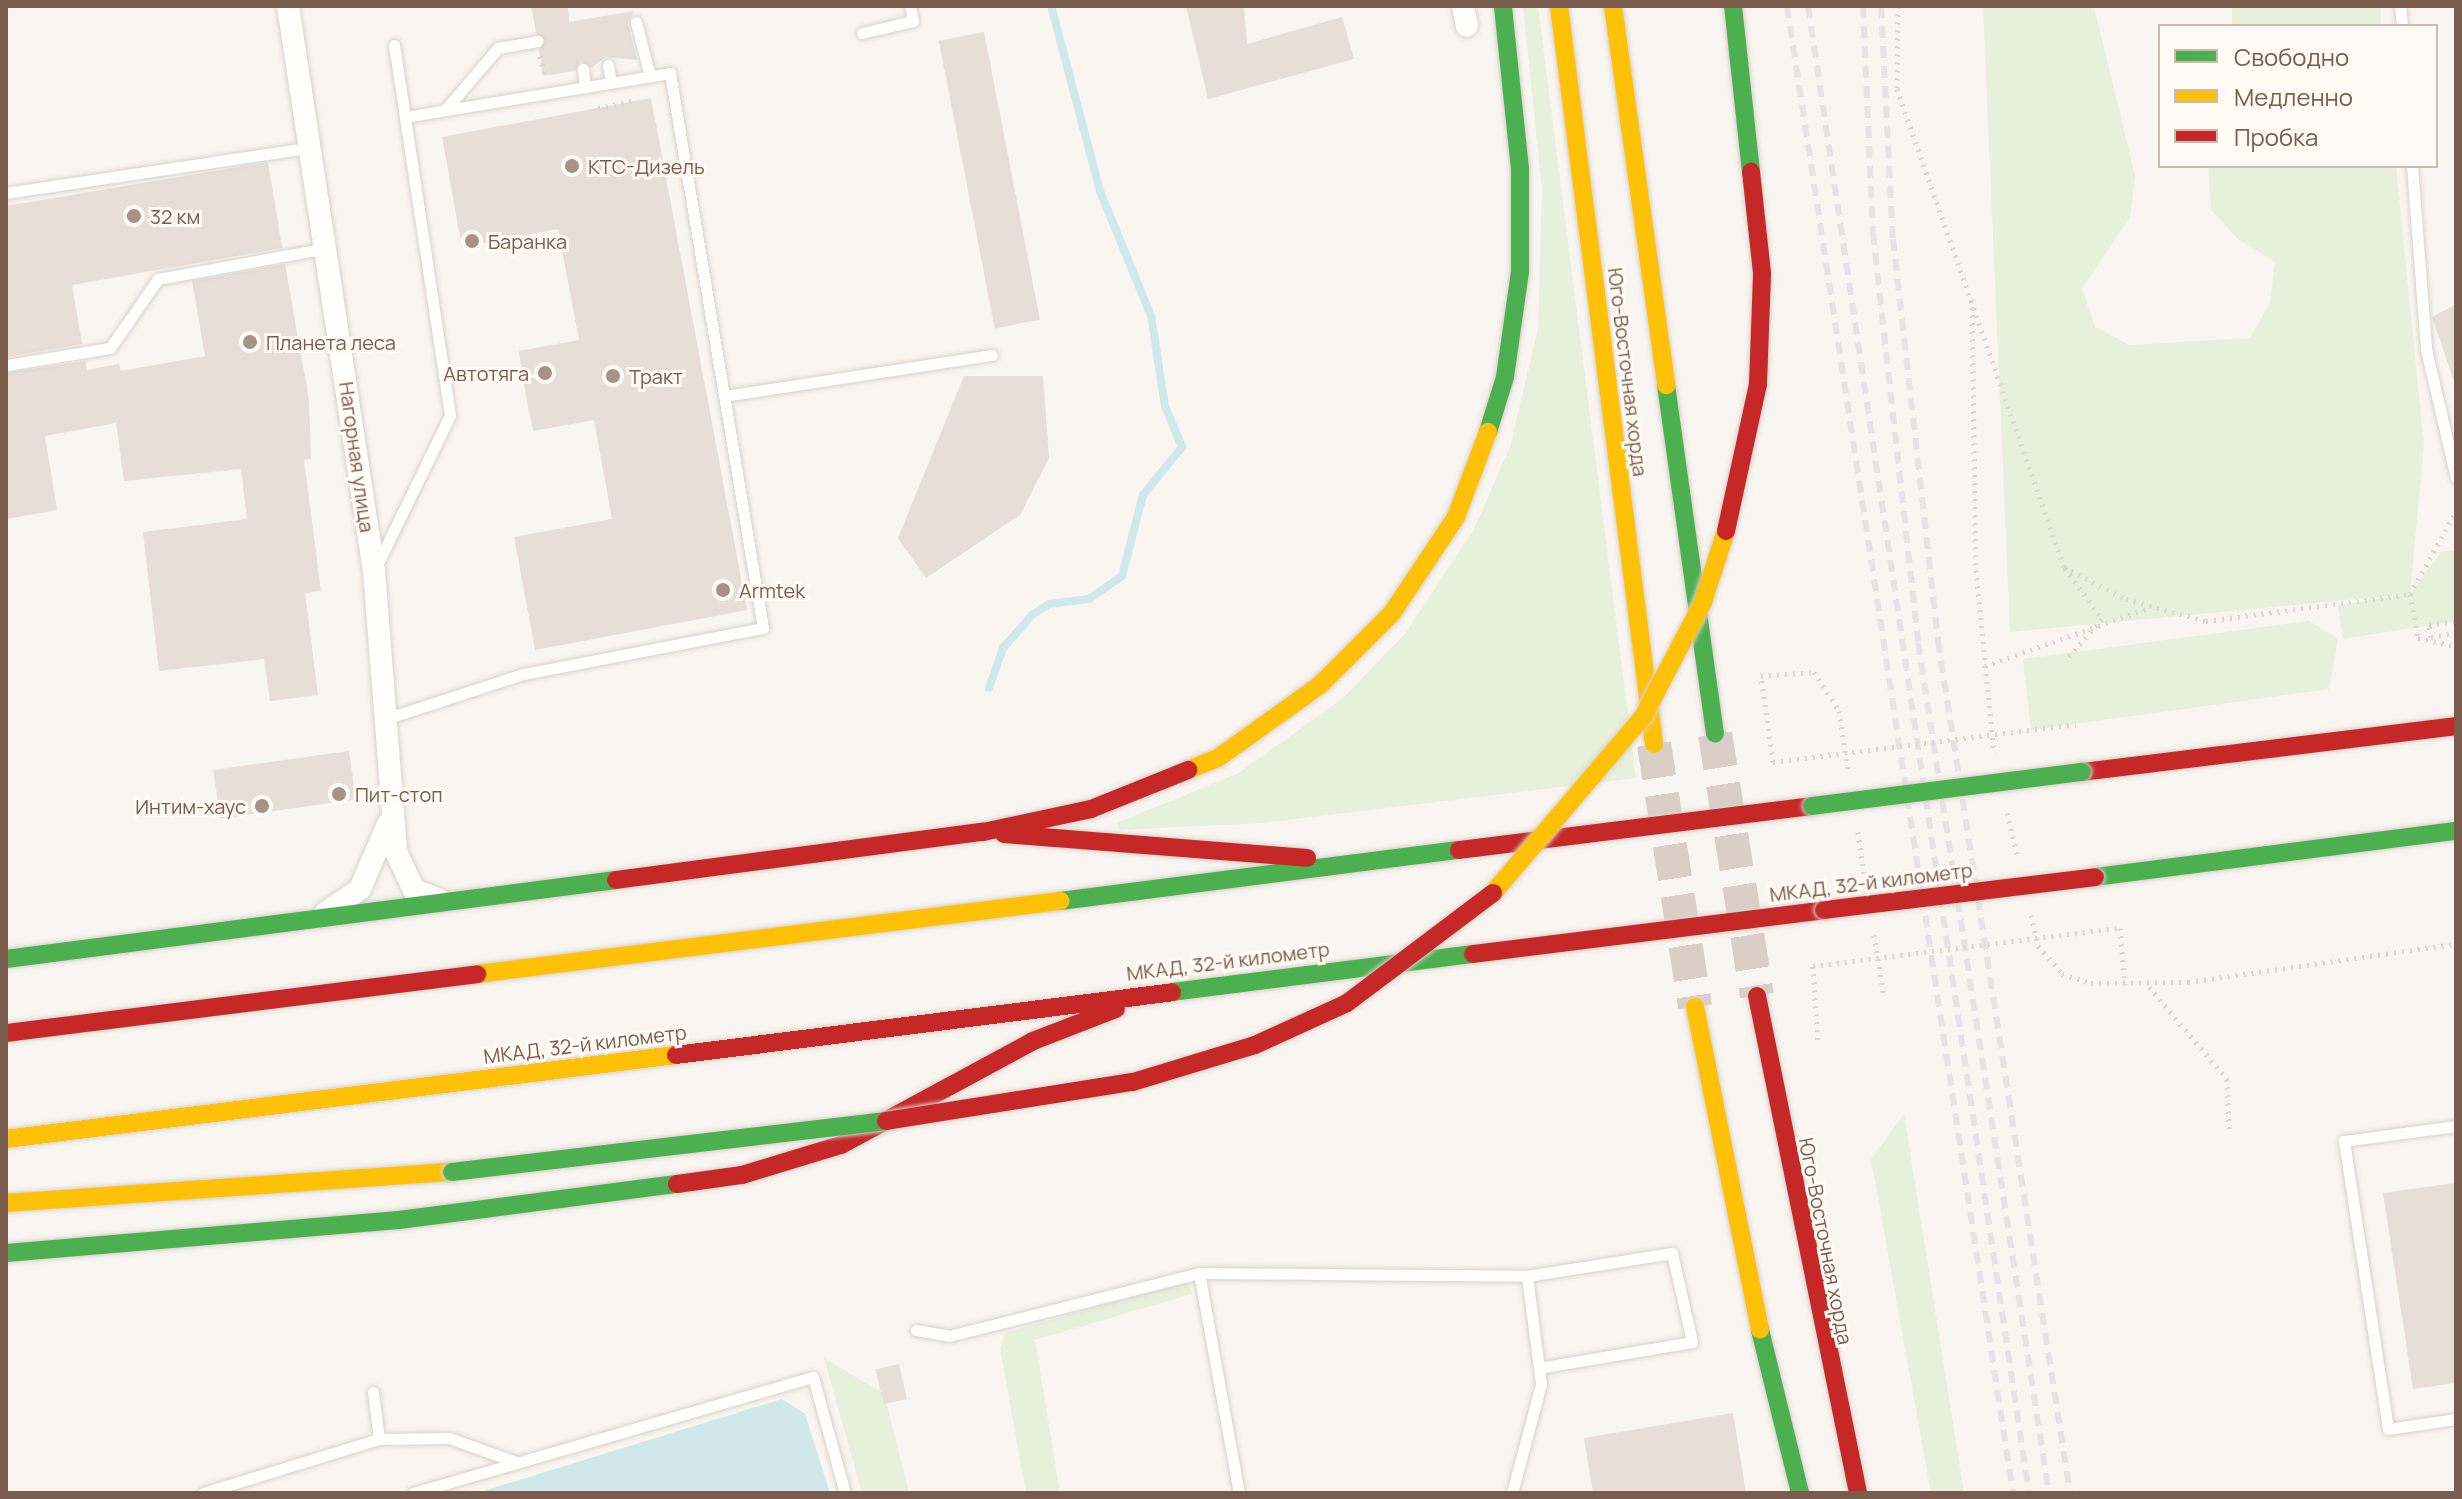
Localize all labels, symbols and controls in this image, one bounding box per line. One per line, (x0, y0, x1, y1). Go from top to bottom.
legend (2158, 24, 2438, 168)
text: Свободно (2234, 40, 2349, 73)
text: Медленно (2234, 80, 2353, 113)
text: Пробка (2234, 120, 2318, 153)
place label: КТС-Дизель (588, 154, 705, 178)
marker: КТС-Дизель (563, 157, 581, 175)
place label: 32 км (150, 204, 200, 228)
marker: 32 км (125, 207, 143, 225)
place label: Баранка (488, 229, 567, 253)
marker: Баранка (463, 232, 481, 250)
street label: Юго-Восточная хорда (1603, 266, 1653, 478)
place label: Планета леса (266, 330, 396, 354)
marker: Планета леса (241, 333, 259, 351)
place label: Автотяга (443, 361, 529, 385)
marker: Автотяга (536, 364, 554, 382)
place label: Тракт (629, 364, 683, 388)
marker: Тракт (604, 367, 622, 385)
street label: Нагорная улица (335, 380, 379, 534)
place label: Armtek (739, 578, 805, 602)
marker: Armtek (714, 581, 732, 599)
place label: Пит-стоп (355, 782, 443, 806)
marker: Пит-стоп (330, 785, 348, 803)
place label: Интим-хаус (135, 794, 246, 818)
marker: Интим-хаус (253, 797, 271, 815)
street label: МКАД, 32-й километр (1768, 858, 1974, 906)
street label: МКАД, 32-й километр (1125, 937, 1331, 985)
street label: МКАД, 32-й километр (482, 1020, 688, 1068)
street label: Юго-Восточная хорда (1794, 1136, 1858, 1346)

